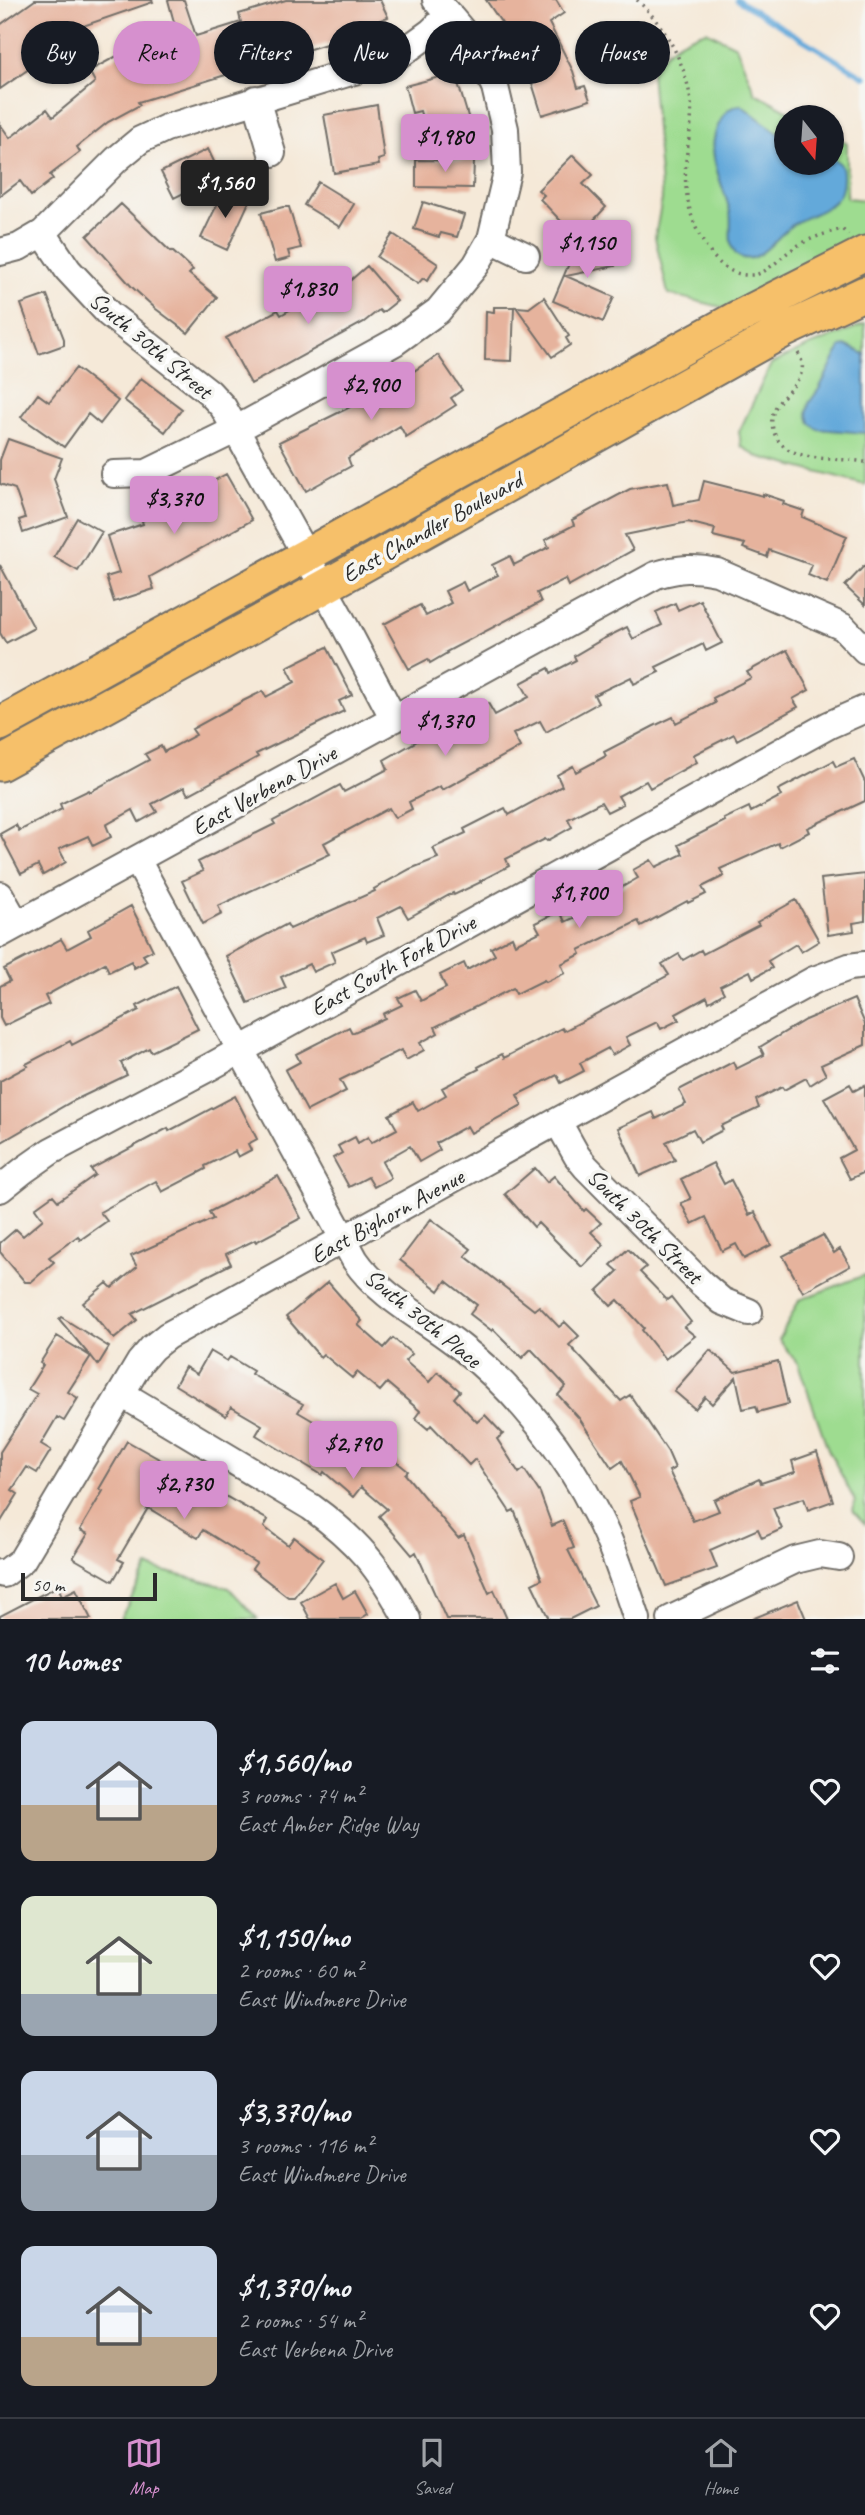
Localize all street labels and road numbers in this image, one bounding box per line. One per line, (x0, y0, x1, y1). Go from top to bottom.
street label: South 30th Street (83, 285, 220, 406)
street label: East Chandler Boulevard (337, 463, 531, 589)
street label: East Verbena Drive (186, 737, 343, 842)
street label: East South Fork Drive (305, 906, 483, 1023)
street label: East Bighorn Avenue (305, 1160, 471, 1270)
street label: South 30th Street (581, 1162, 711, 1292)
street label: South 30th Place (359, 1262, 489, 1376)

